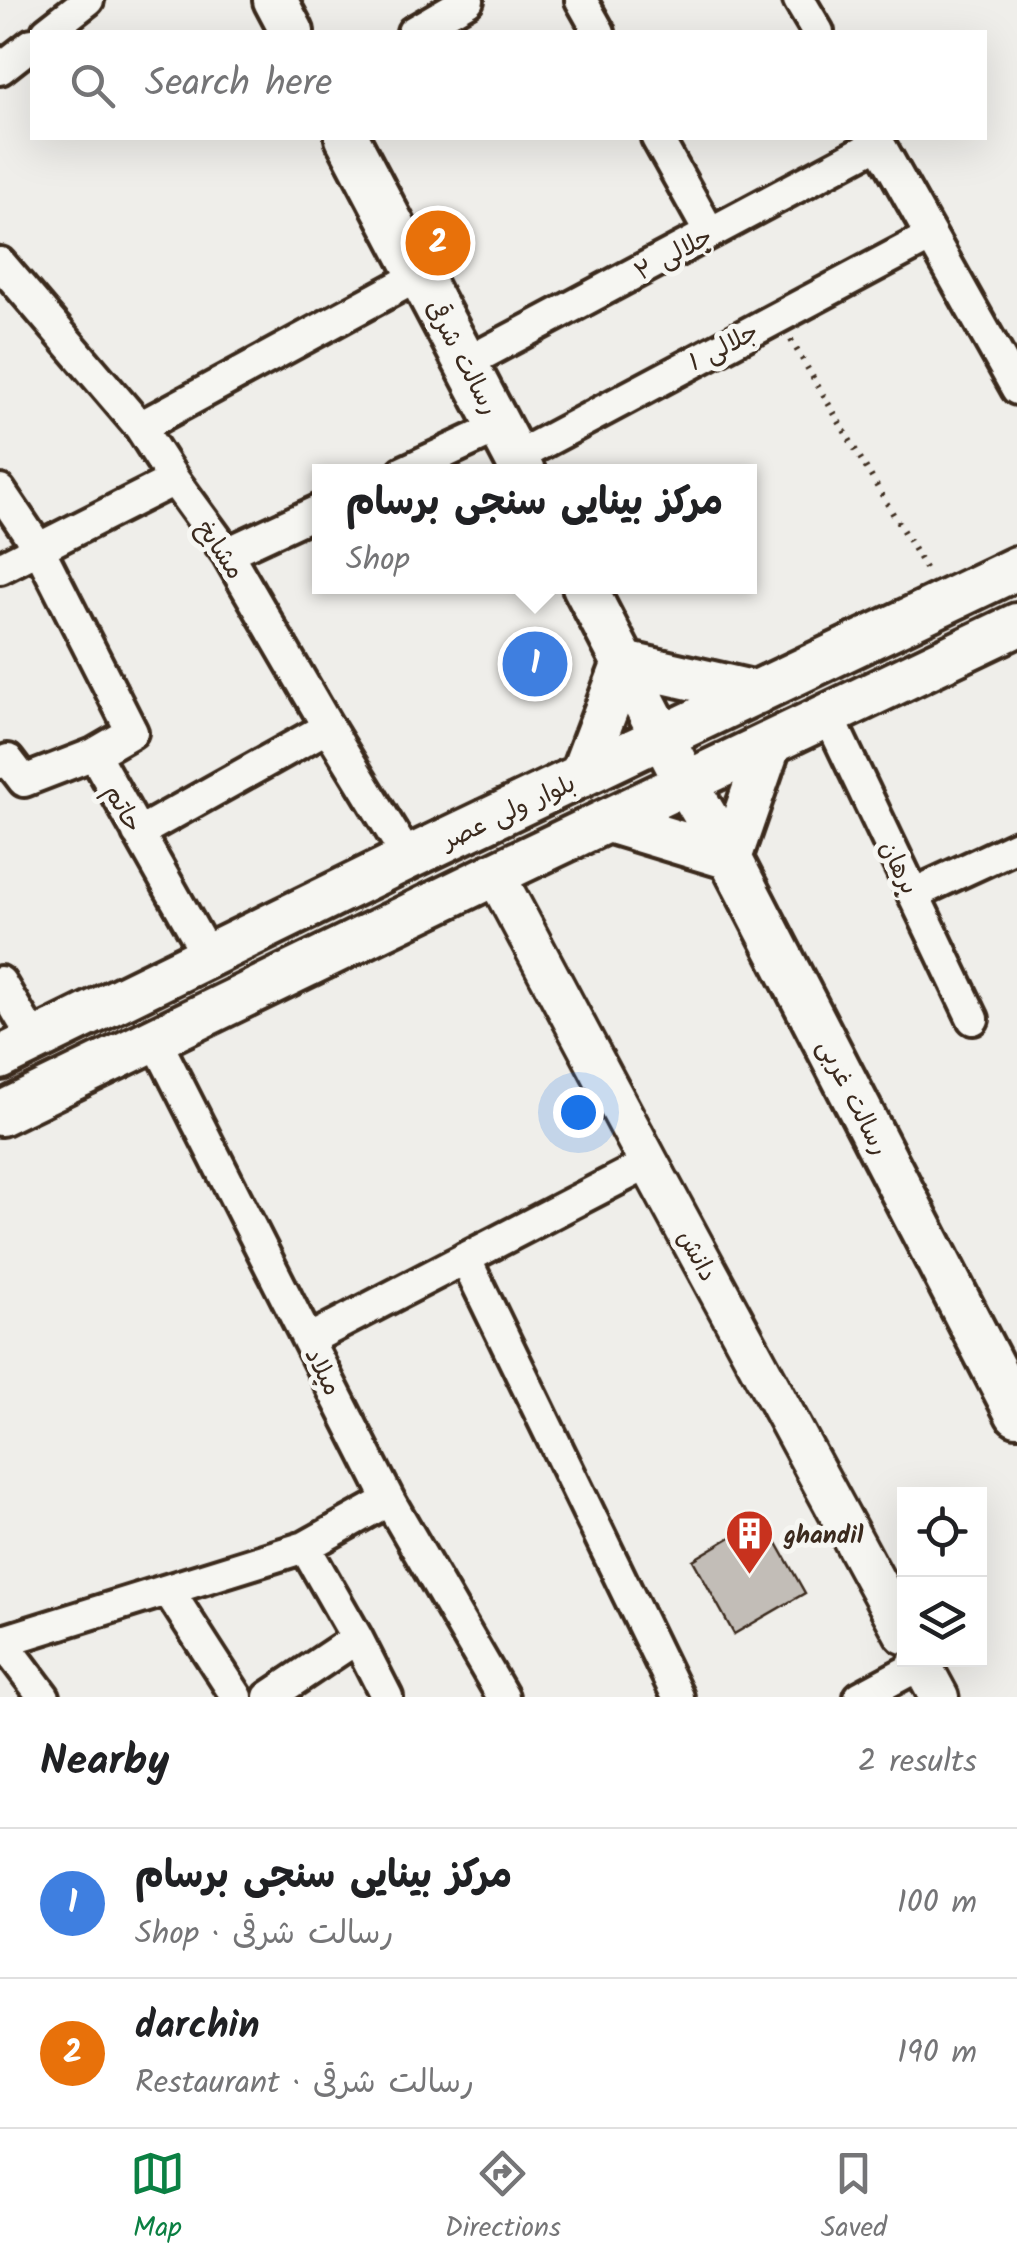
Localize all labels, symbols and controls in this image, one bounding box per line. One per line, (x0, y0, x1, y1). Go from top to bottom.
search box (30, 30, 987, 140)
text: Search here (145, 55, 332, 115)
icon: search (65, 58, 120, 113)
pin: 2 (406, 206, 470, 280)
street label: جلالی ۲ (628, 217, 720, 292)
street label: رسالت شرقی (414, 293, 509, 423)
street label: جلالی 1 (682, 313, 766, 383)
popup (312, 464, 757, 594)
text: مرکز بینایی سنجی برسام (346, 474, 723, 534)
street label: مشایخ (185, 512, 254, 588)
text: Shop (346, 535, 410, 586)
pin: 1 (502, 626, 568, 702)
street label: بلوار ولی عصر (433, 764, 583, 862)
street label: حاتم (93, 777, 152, 841)
street label: برهان (868, 834, 928, 902)
street label: رسالت غربی (806, 1033, 899, 1163)
your location (553, 1087, 604, 1138)
street label: دانش (666, 1223, 727, 1289)
street label: میلاد (293, 1341, 351, 1403)
map controls (897, 1487, 987, 1667)
button: locate (897, 1487, 987, 1577)
building icon: ghandil (723, 1508, 775, 1576)
place label: ghandil (783, 1516, 864, 1556)
button: layers (897, 1577, 987, 1667)
text: Nearby (40, 1729, 169, 1796)
text: 2 results (858, 1737, 977, 1788)
text: مرکز بینایی سنجی برسام (135, 1847, 512, 1907)
text: 1 (68, 1878, 77, 1929)
text: 100 m (897, 1878, 977, 1929)
text: Shop · رسالت شرقی (135, 1909, 394, 1960)
text: darchin (135, 1997, 260, 2057)
text: 2 (63, 2028, 82, 2079)
text: 190 m (897, 2028, 977, 2079)
text: Restaurant · رسالت شرقی (135, 2058, 474, 2109)
tab: Map (130, 2146, 185, 2251)
tab: Directions (445, 2146, 561, 2251)
tab: Saved (821, 2146, 887, 2251)

